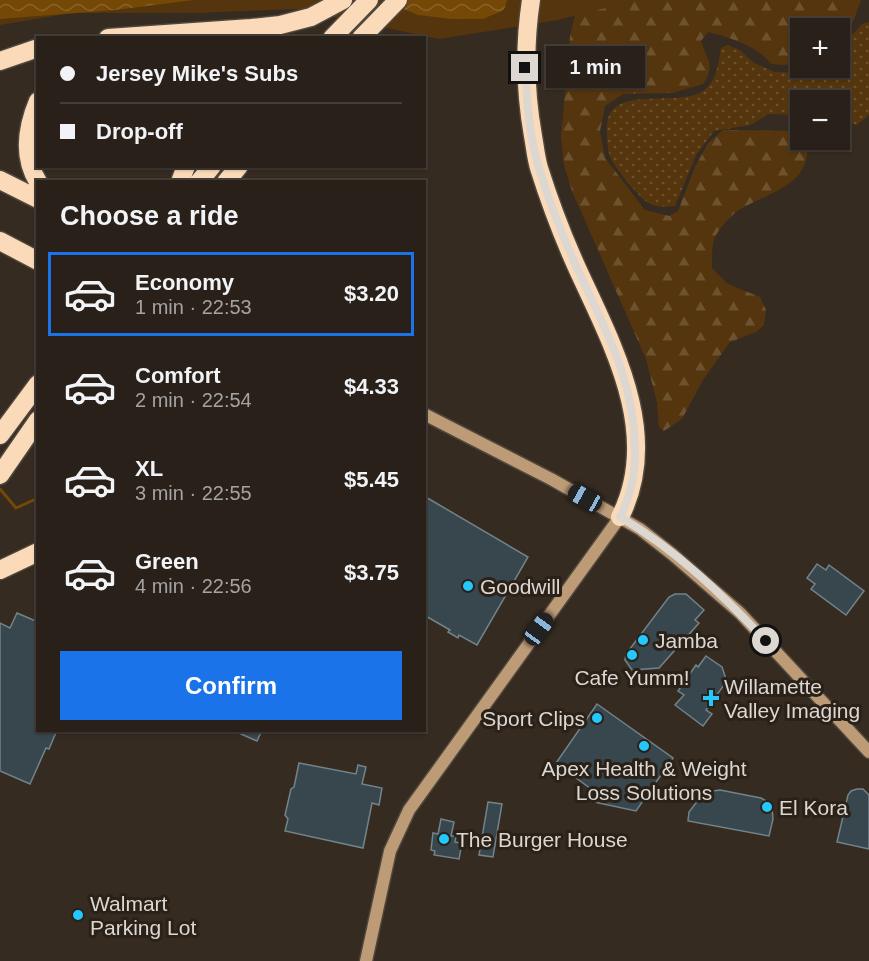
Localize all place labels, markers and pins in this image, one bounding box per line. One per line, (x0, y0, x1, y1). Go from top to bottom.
place label: Goodwill (480, 575, 561, 598)
marker: Goodwill (461, 579, 475, 593)
place label: Jamba (655, 629, 718, 652)
marker: Jamba (636, 633, 650, 647)
marker: Cafe Yumm! (625, 648, 639, 662)
place label: Cafe Yumm! (574, 666, 690, 689)
place label: Willamette Valley Imaging (724, 675, 860, 722)
marker: Willamette Valley Imaging (702, 689, 720, 707)
place label: Sport Clips (482, 707, 585, 730)
marker: Sport Clips (590, 711, 604, 725)
marker: Apex Health & Weight Loss Solutions (637, 739, 651, 753)
place label: Apex Health & Weight Loss Solutions (541, 757, 747, 804)
place label: El Kora (779, 796, 848, 819)
marker: El Kora (760, 800, 774, 814)
place label: The Burger House (456, 828, 628, 851)
marker: The Burger House (437, 832, 451, 846)
place label: Walmart Parking Lot (90, 892, 196, 939)
marker: Walmart Parking Lot (71, 908, 85, 922)

